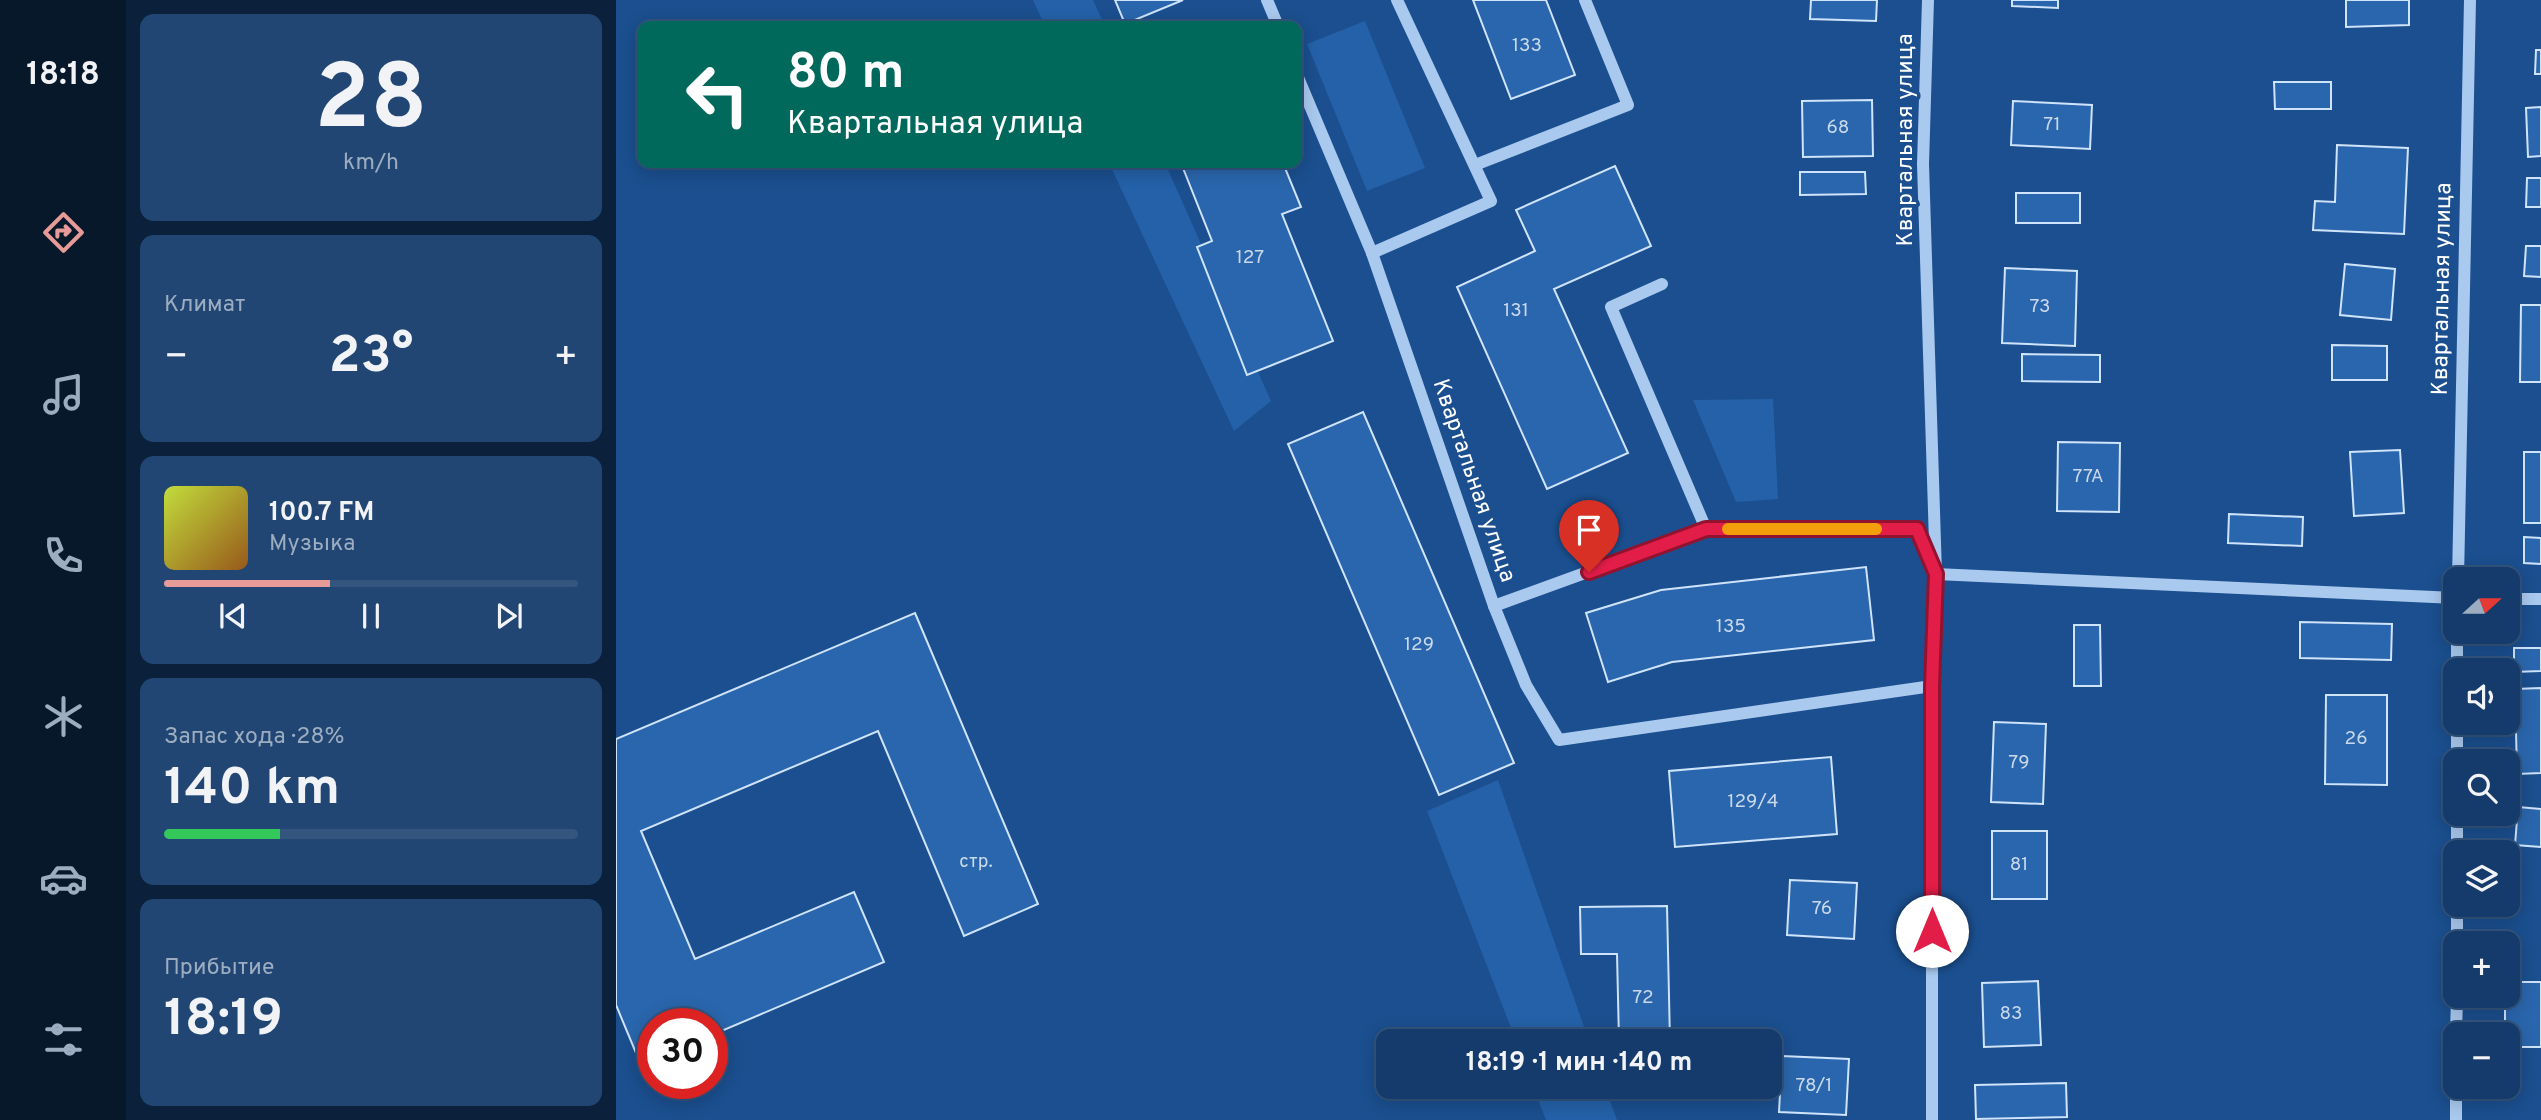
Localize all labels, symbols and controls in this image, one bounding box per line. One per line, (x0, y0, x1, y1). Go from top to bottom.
house number: 133 (1512, 34, 1542, 58)
street label: Квартальная улица (1892, 34, 1921, 246)
text: 80 m (787, 44, 904, 106)
text: 28 (315, 46, 427, 161)
icon: left (672, 49, 763, 140)
text: 18:18 (26, 56, 100, 96)
text: Квартальная улица (787, 105, 1083, 145)
house number: 71 (2043, 113, 2061, 137)
house number: 68 (1827, 116, 1849, 140)
text: km/h (343, 149, 399, 178)
street label: Квартальная улица (2427, 182, 2459, 396)
icon: directions (39, 208, 88, 257)
house number: 127 (1236, 246, 1264, 270)
text: Климат (164, 291, 245, 320)
house number: 73 (2029, 295, 2051, 319)
house number: 131 (1503, 299, 1529, 323)
text: 23° (329, 325, 413, 391)
text: − (164, 334, 189, 383)
text: + (553, 334, 578, 383)
icon: music (39, 370, 88, 419)
street label: Квартальная улица (1425, 376, 1521, 586)
house number: 77А (2072, 465, 2104, 489)
text: 100.7 FM (269, 497, 374, 530)
pin (1559, 500, 1619, 572)
icon: arrive (1570, 511, 1608, 549)
text: Музыка (269, 530, 355, 559)
icon: phone (39, 531, 88, 580)
north arrow (2443, 567, 2520, 644)
map controls (2443, 567, 2520, 1099)
icon: previous (214, 597, 252, 635)
icon: pause (352, 597, 390, 635)
icon: next (490, 597, 528, 635)
house number: 135 (1716, 615, 1746, 639)
house number: 129 (1404, 633, 1434, 657)
button: sound (2443, 658, 2520, 735)
icon: climate (39, 692, 88, 741)
text: Запас хода · 28% (164, 723, 344, 752)
house number: 26 (2345, 727, 2367, 751)
button: search (2443, 749, 2520, 826)
house number: 79 (2008, 751, 2030, 775)
text: 140 km (164, 757, 340, 823)
house number: 129/4 (1727, 790, 1779, 814)
button: layers (2443, 840, 2520, 917)
house number: стр. (959, 850, 993, 874)
house number: 81 (2010, 853, 2028, 877)
icon: car (39, 854, 88, 903)
position arrow (1895, 894, 1969, 968)
house number: 76 (1812, 897, 1832, 921)
button: + (2443, 931, 2520, 1008)
text: Прибытие (164, 954, 274, 983)
house number: 72 (1632, 986, 1654, 1010)
text: 18:19 (164, 988, 283, 1054)
house number: 83 (1999, 1002, 2023, 1026)
speed limit sign: 30 (637, 1008, 728, 1099)
icon: filters (39, 1015, 88, 1064)
button: − (2443, 1022, 2520, 1099)
text: 18:19 · 1 мин · 140 m (1466, 1047, 1692, 1080)
house number: 78/1 (1796, 1074, 1832, 1098)

